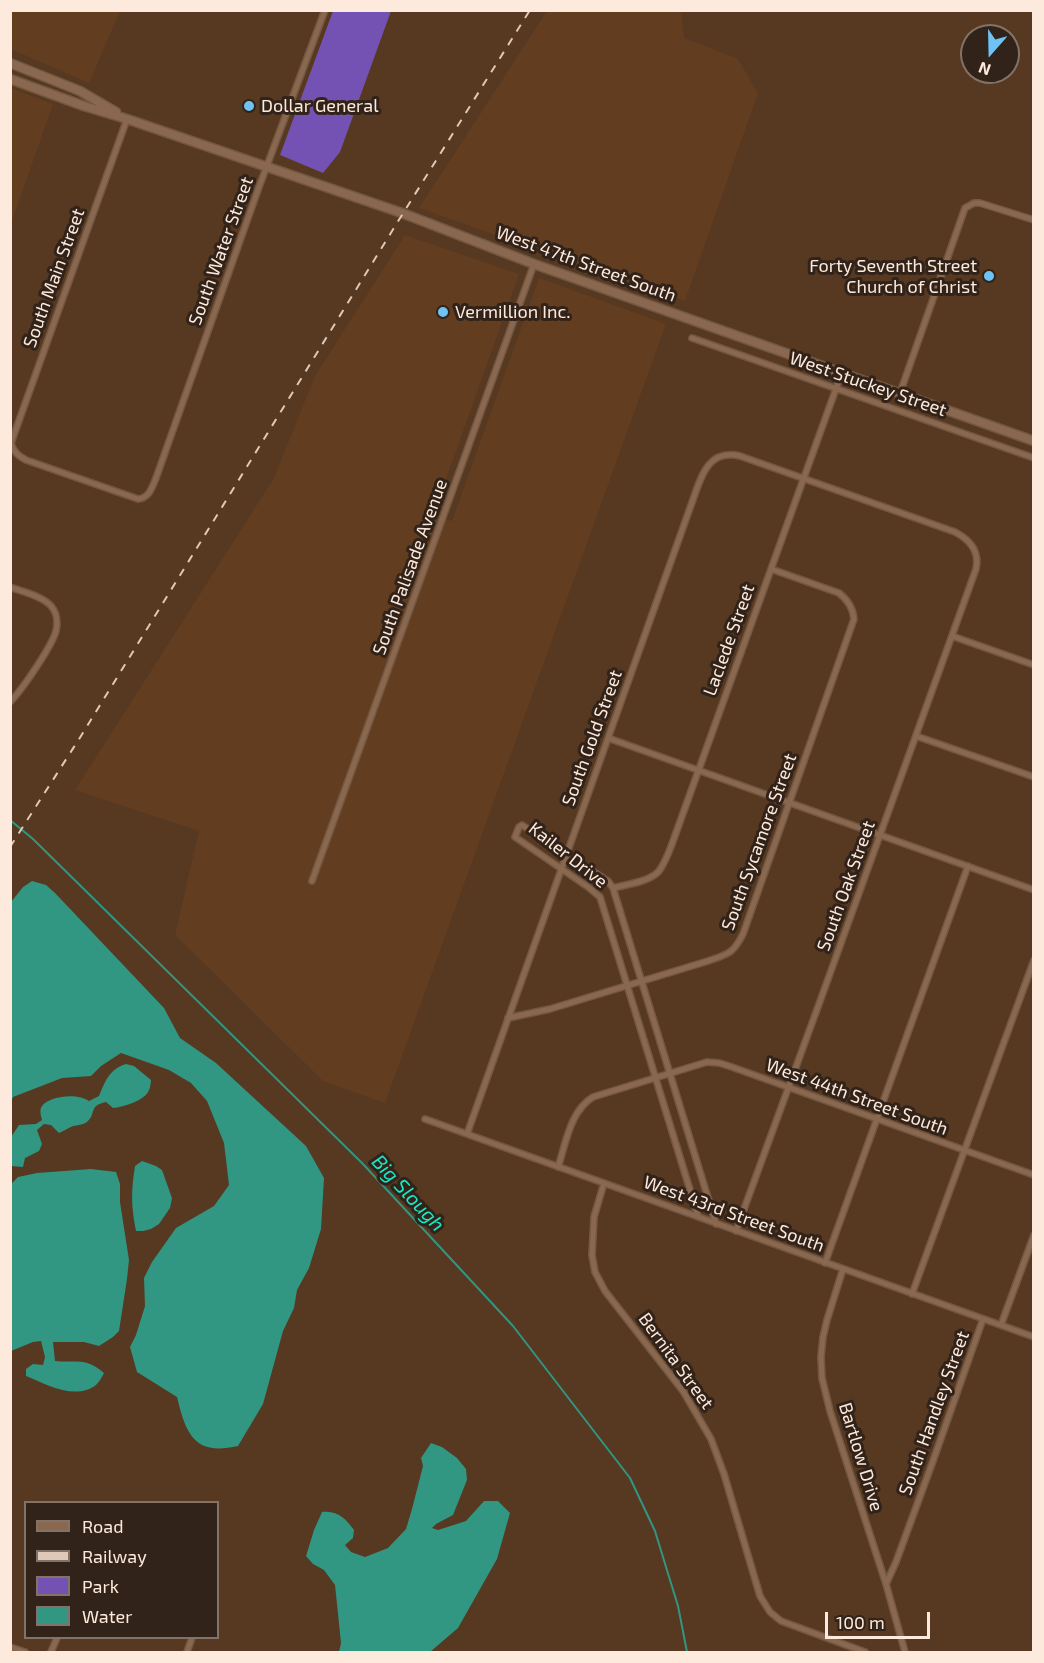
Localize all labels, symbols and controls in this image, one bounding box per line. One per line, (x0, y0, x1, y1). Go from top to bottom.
north arrow (960, 24, 1020, 84)
text: N (976, 59, 993, 80)
place label: Dollar General (261, 95, 379, 117)
marker: Dollar General (242, 99, 256, 113)
street label: South Water Street (184, 174, 258, 328)
street label: South Main Street (19, 205, 89, 351)
street label: West 47th Street South (493, 221, 679, 307)
place label: Forty Seventh Street Church of Christ (809, 255, 977, 298)
marker: Forty Seventh Street Church of Christ (982, 269, 996, 283)
place label: Vermillion Inc. (455, 301, 570, 323)
marker: Vermillion Inc. (436, 305, 450, 319)
street label: West Stuckey Street (787, 347, 949, 421)
street label: South Palisade Avenue (368, 476, 452, 658)
street label: Laclede Street (699, 581, 759, 699)
street label: South Gold Street (557, 667, 627, 809)
street label: South Sycamore Street (717, 751, 801, 933)
street label: Kailer Drive (524, 818, 612, 892)
street label: South Oak Street (812, 818, 880, 954)
street label: West 44th Street South (763, 1054, 951, 1140)
water label: Big Slough (366, 1150, 450, 1236)
street label: West 43rd Street South (641, 1171, 827, 1257)
street label: Bernita Street (634, 1309, 718, 1413)
street label: South Handley Street (894, 1328, 974, 1498)
street label: Bartlow Drive (834, 1400, 888, 1514)
legend (24, 1501, 219, 1639)
text: Road (82, 1515, 123, 1537)
text: Railway (82, 1545, 147, 1567)
text: Park (82, 1575, 119, 1597)
scale bar (828, 1600, 933, 1638)
text: Water (82, 1605, 132, 1627)
text: 100 m (836, 1611, 885, 1633)

